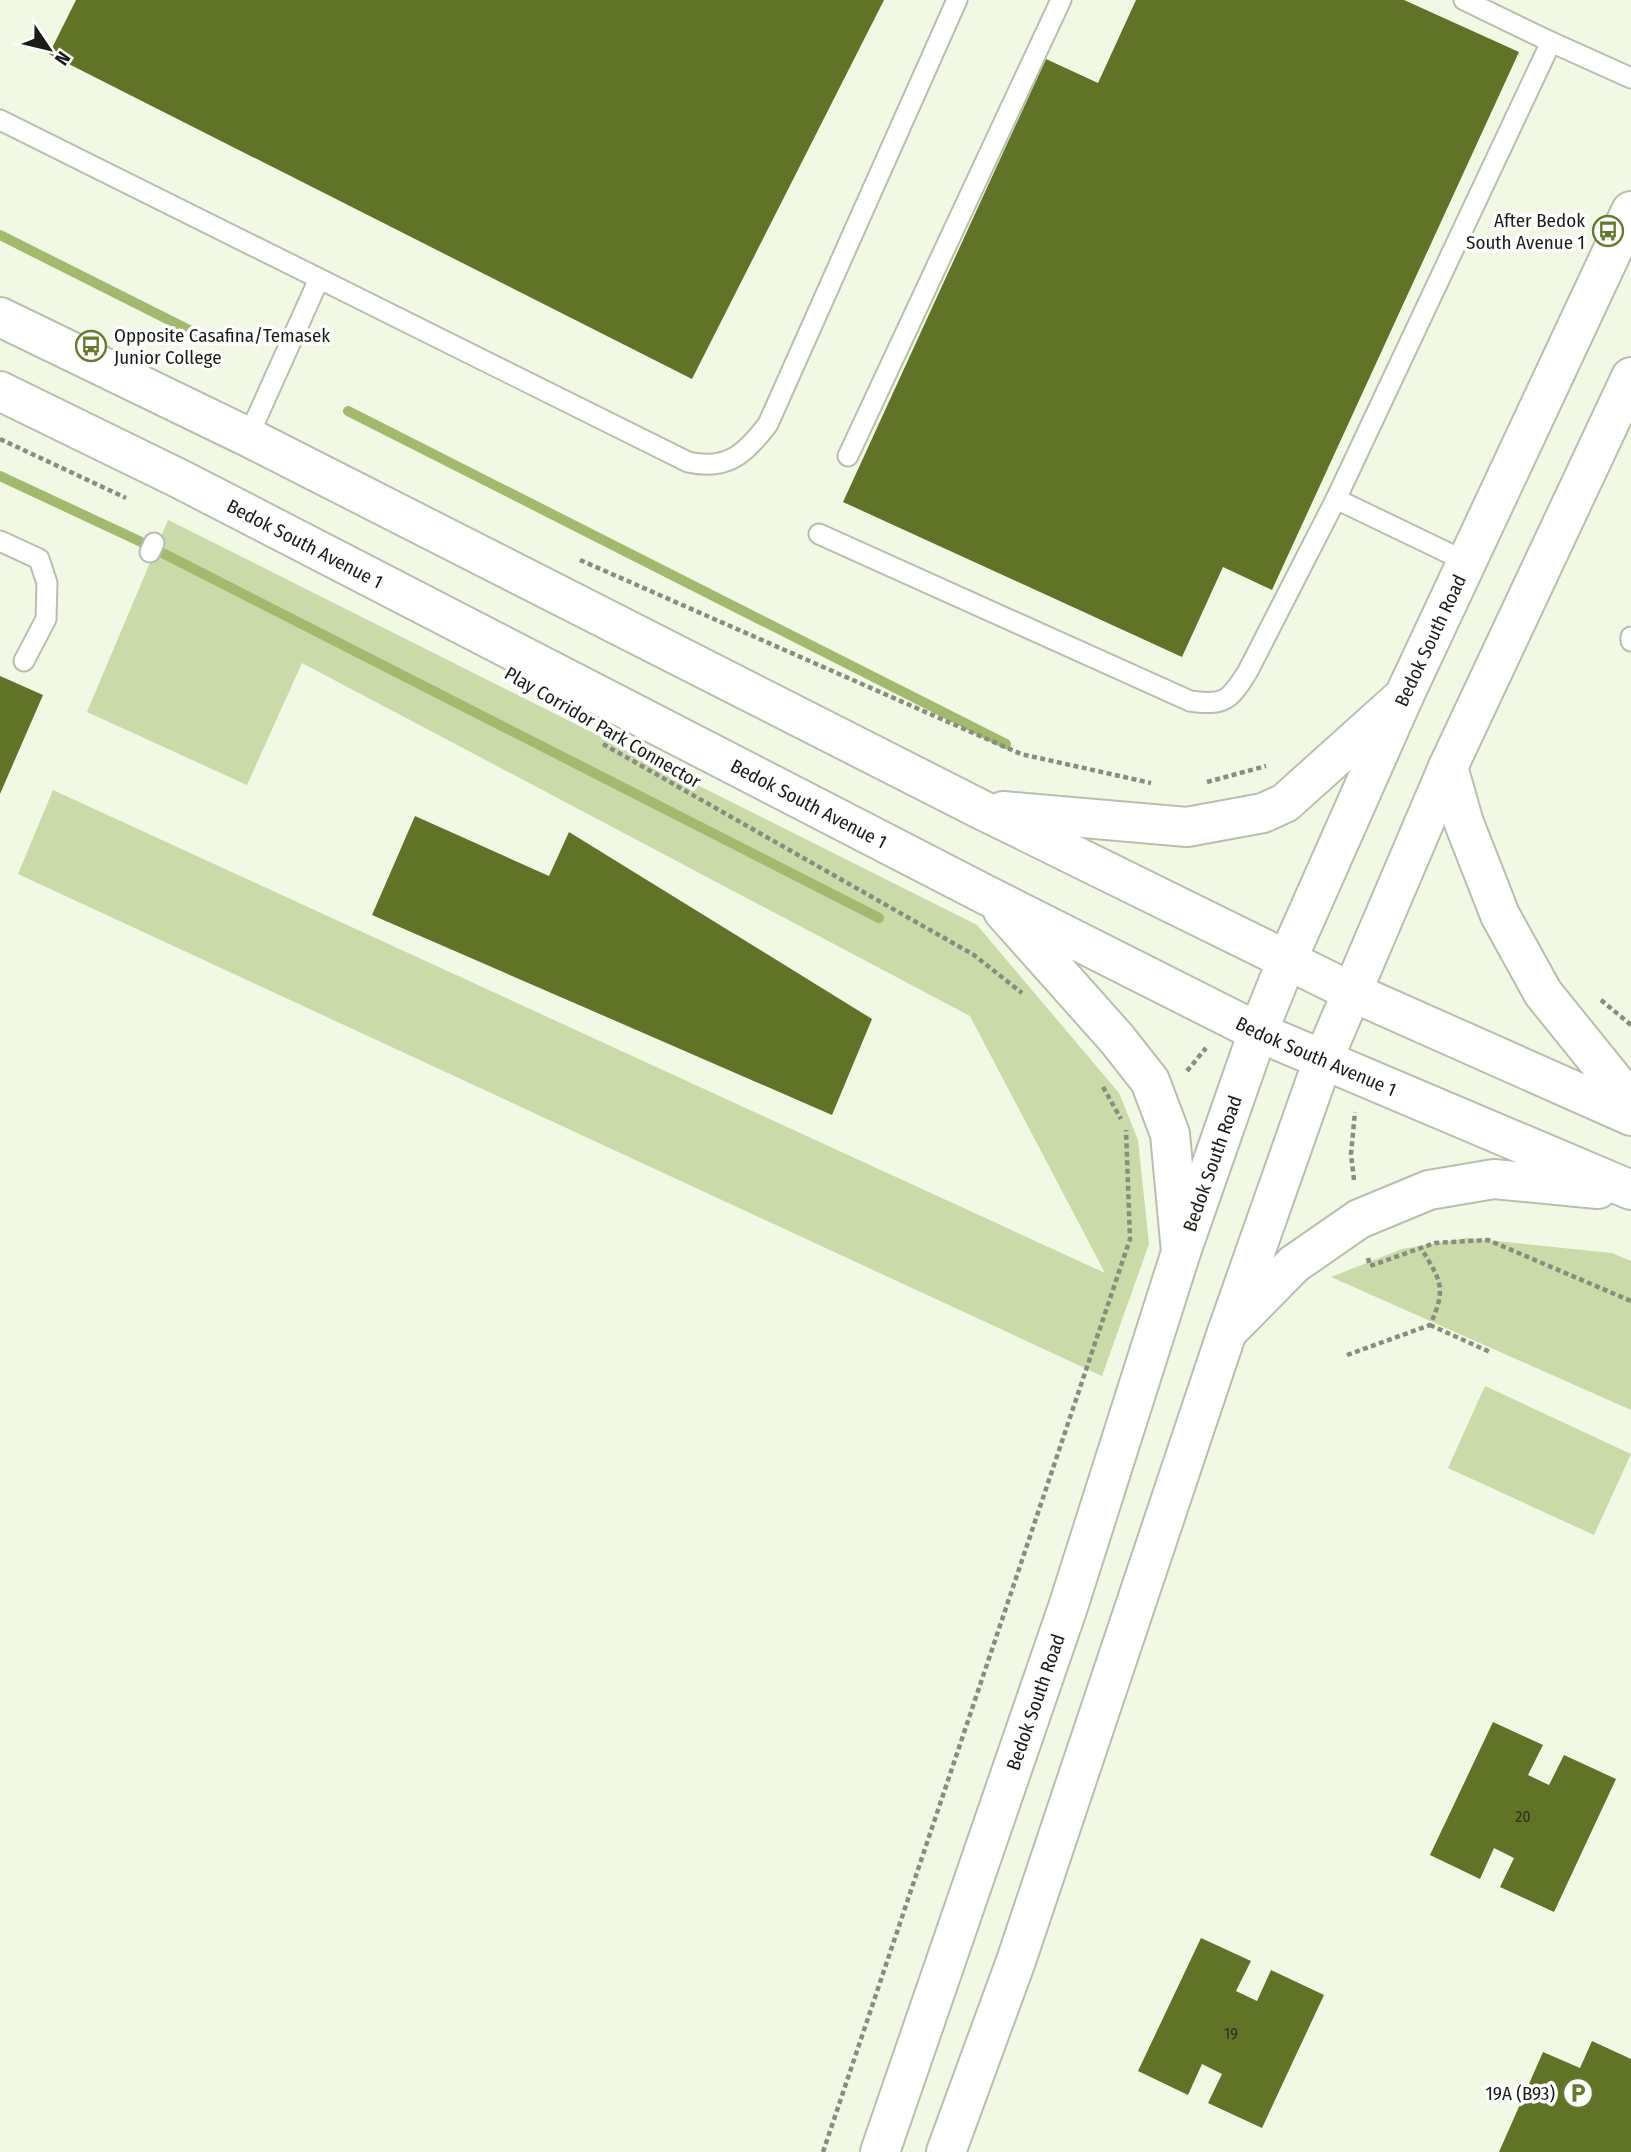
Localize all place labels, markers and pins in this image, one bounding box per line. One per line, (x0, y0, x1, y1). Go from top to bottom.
place label: After Bedok South Avenue 1 (1466, 209, 1585, 254)
bus stop icon: After Bedok South Avenue 1 (1591, 214, 1625, 248)
place label: Opposite Casafina/Temasek Junior College (114, 324, 330, 369)
bus stop icon: Opposite Casafina/Temasek Junior College (74, 329, 108, 363)
parking icon: 19A (B93) (1561, 2076, 1595, 2110)
place label: 19A (B93) (1485, 2082, 1555, 2105)

